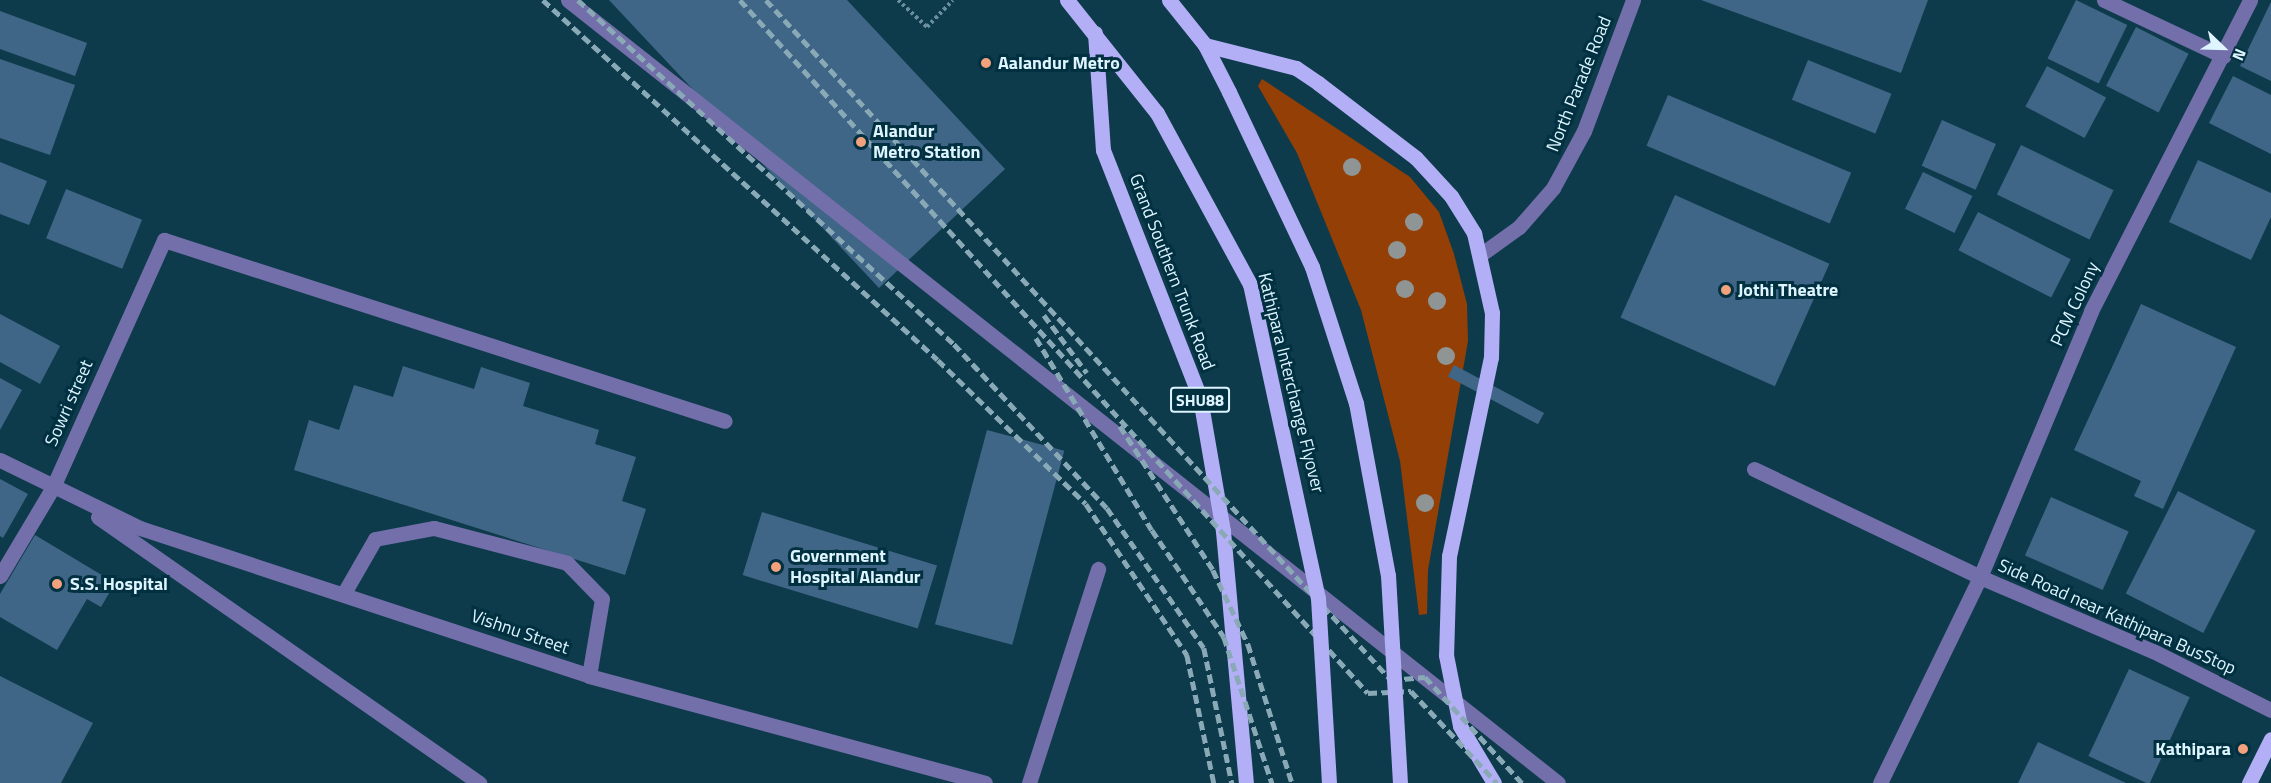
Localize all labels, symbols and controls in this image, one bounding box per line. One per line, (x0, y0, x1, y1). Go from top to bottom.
street label: North Parade Road (1542, 13, 1616, 155)
north arrow (2193, 18, 2253, 78)
text: N (2226, 45, 2253, 65)
place label: Aalandur Metro (998, 52, 1120, 74)
marker: Aalandur Metro (979, 56, 993, 70)
place label: Alandur Metro Station (873, 121, 980, 164)
marker: Alandur Metro Station (854, 135, 868, 149)
street label: Grand Southern Trunk Road (1125, 171, 1219, 373)
street label: PCM Colony (2046, 258, 2104, 350)
street label: Kathipara Interchange Flyover (1253, 271, 1329, 495)
place label: Jothi Theatre (1738, 279, 1838, 301)
marker: Jothi Theatre (1719, 283, 1733, 297)
street label: Sowri street (40, 356, 98, 450)
road number: SHU88 (1170, 387, 1230, 413)
place label: Government Hospital Alandur (790, 546, 921, 588)
street label: Side Road near Kathipara BusStop (1995, 555, 2239, 679)
marker: Government Hospital Alandur (767, 558, 785, 576)
place label: S.S. Hospital (70, 573, 168, 595)
marker: S.S. Hospital (48, 575, 66, 593)
street label: Vishnu Street (468, 605, 572, 659)
place label: Kathipara (2155, 738, 2231, 760)
marker: Kathipara (2236, 742, 2250, 756)

